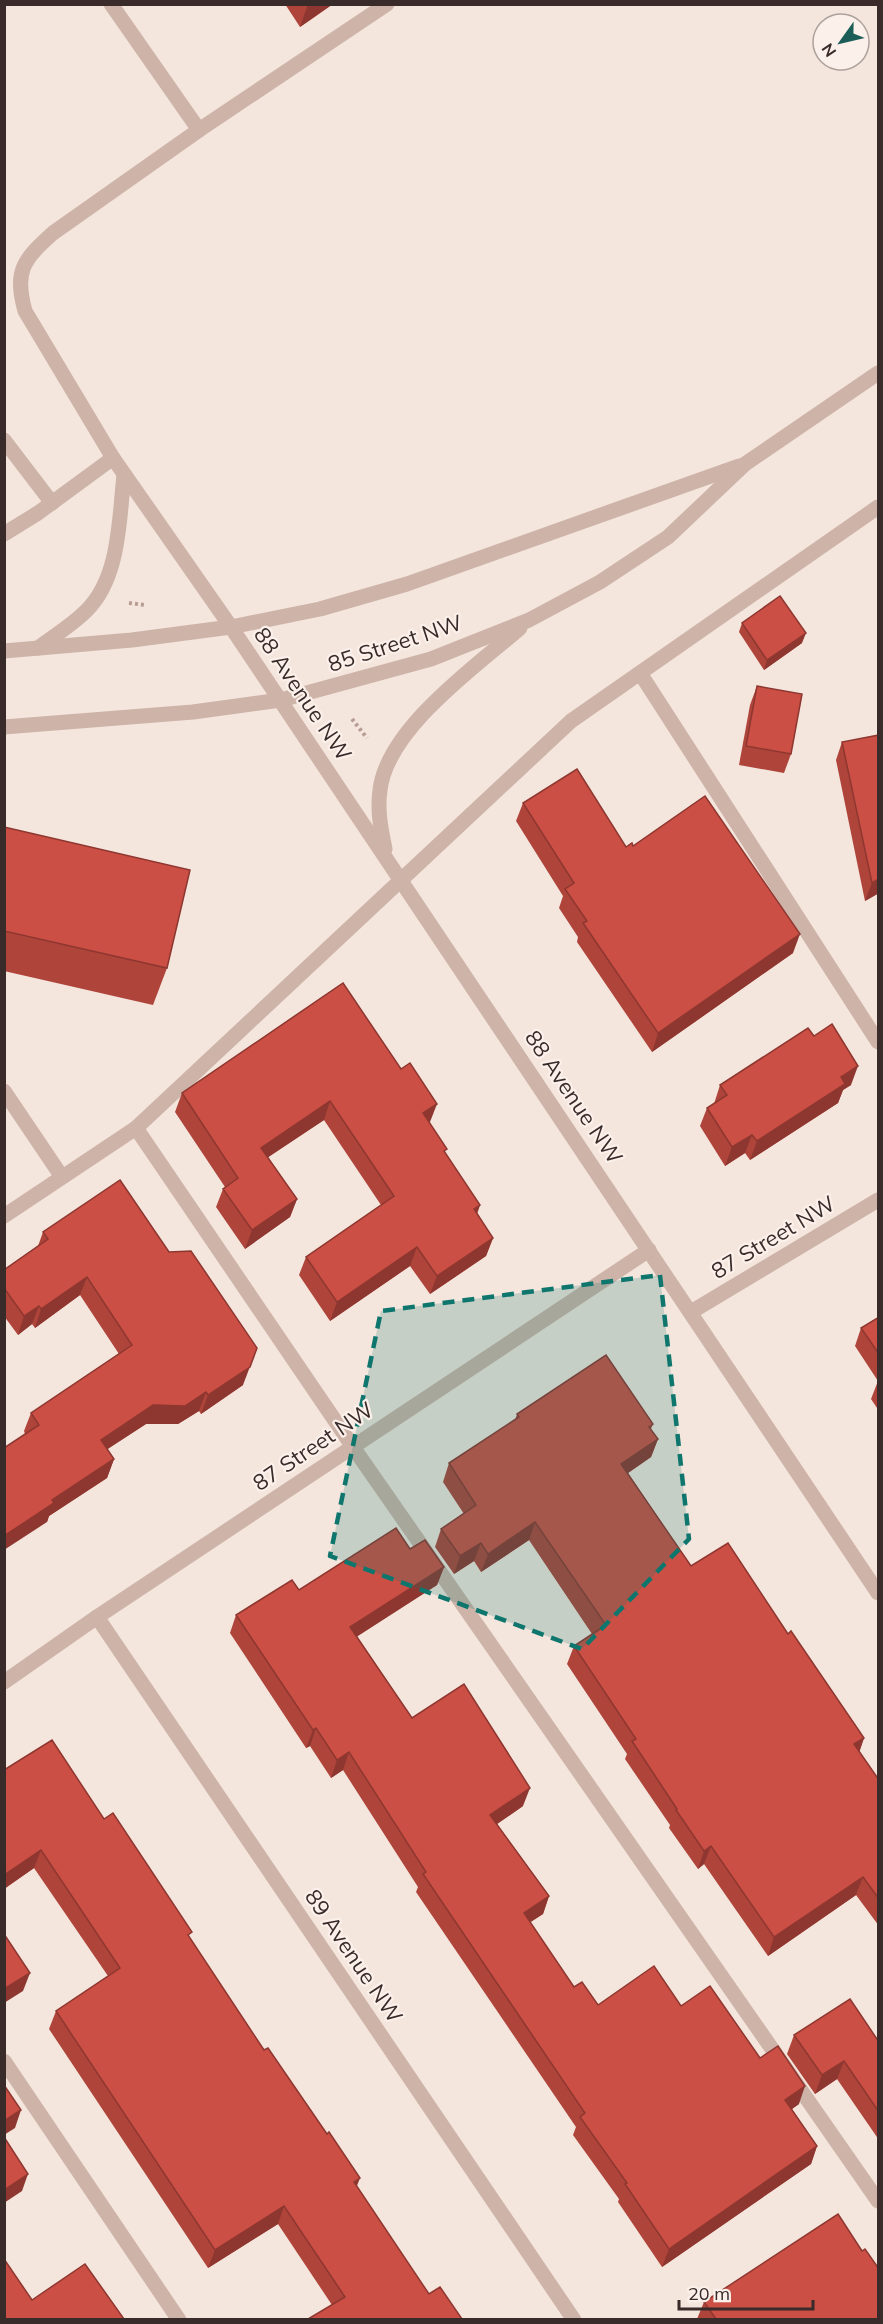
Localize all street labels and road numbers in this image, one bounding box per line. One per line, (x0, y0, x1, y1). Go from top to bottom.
street label: 85 Street NW (324, 608, 466, 678)
street label: 88 Avenue NW (248, 622, 358, 766)
street label: 88 Avenue NW (519, 1025, 629, 1169)
street label: 87 Street NW (706, 1189, 840, 1285)
street label: 87 Street NW (247, 1395, 379, 1497)
street label: 89 Avenue NW (299, 1884, 409, 2028)

